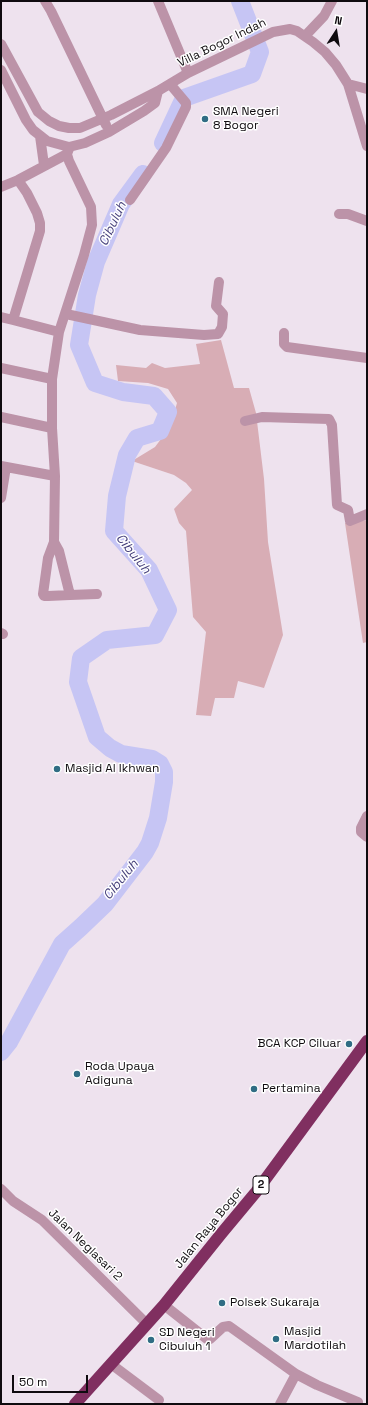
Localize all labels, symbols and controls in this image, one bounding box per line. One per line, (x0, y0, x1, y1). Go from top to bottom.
north arrow (316, 12, 356, 52)
text: N (333, 13, 344, 28)
street label: Villa Bogor Indah (175, 15, 269, 71)
place label: SMA Negeri 8 Bogor (213, 105, 279, 133)
marker: SMA Negeri 8 Bogor (200, 114, 210, 124)
water label: Cibuluh (96, 199, 130, 249)
water label: Cibuluh (112, 531, 154, 577)
place label: Masjid Al Ikhwan (65, 762, 159, 776)
marker: Masjid Al Ikhwan (52, 764, 62, 774)
water label: Cibuluh (100, 857, 142, 903)
place label: BCA KCP Ciluar (257, 1037, 341, 1051)
marker: BCA KCP Ciluar (344, 1039, 354, 1049)
place label: Roda Upaya Adiguna (85, 1060, 154, 1088)
marker: Roda Upaya Adiguna (72, 1069, 82, 1079)
place label: Pertamina (262, 1082, 321, 1096)
marker: Pertamina (249, 1084, 259, 1094)
road number: 2 (253, 1176, 269, 1194)
street label: Jalan Raya Bogor (172, 1184, 246, 1272)
street label: Jalan Neglasari 2 (45, 1206, 125, 1284)
place label: Polsek Sukaraja (230, 1296, 319, 1310)
marker: Polsek Sukaraja (217, 1298, 227, 1308)
place label: Masjid Mardotilah (284, 1325, 346, 1353)
place label: SD Negeri Cibuluh 1 (159, 1326, 215, 1354)
marker: Masjid Mardotilah (271, 1334, 281, 1344)
marker: SD Negeri Cibuluh 1 (146, 1335, 156, 1345)
scale bar (14, 1367, 90, 1393)
text: 50 m (19, 1374, 47, 1390)

